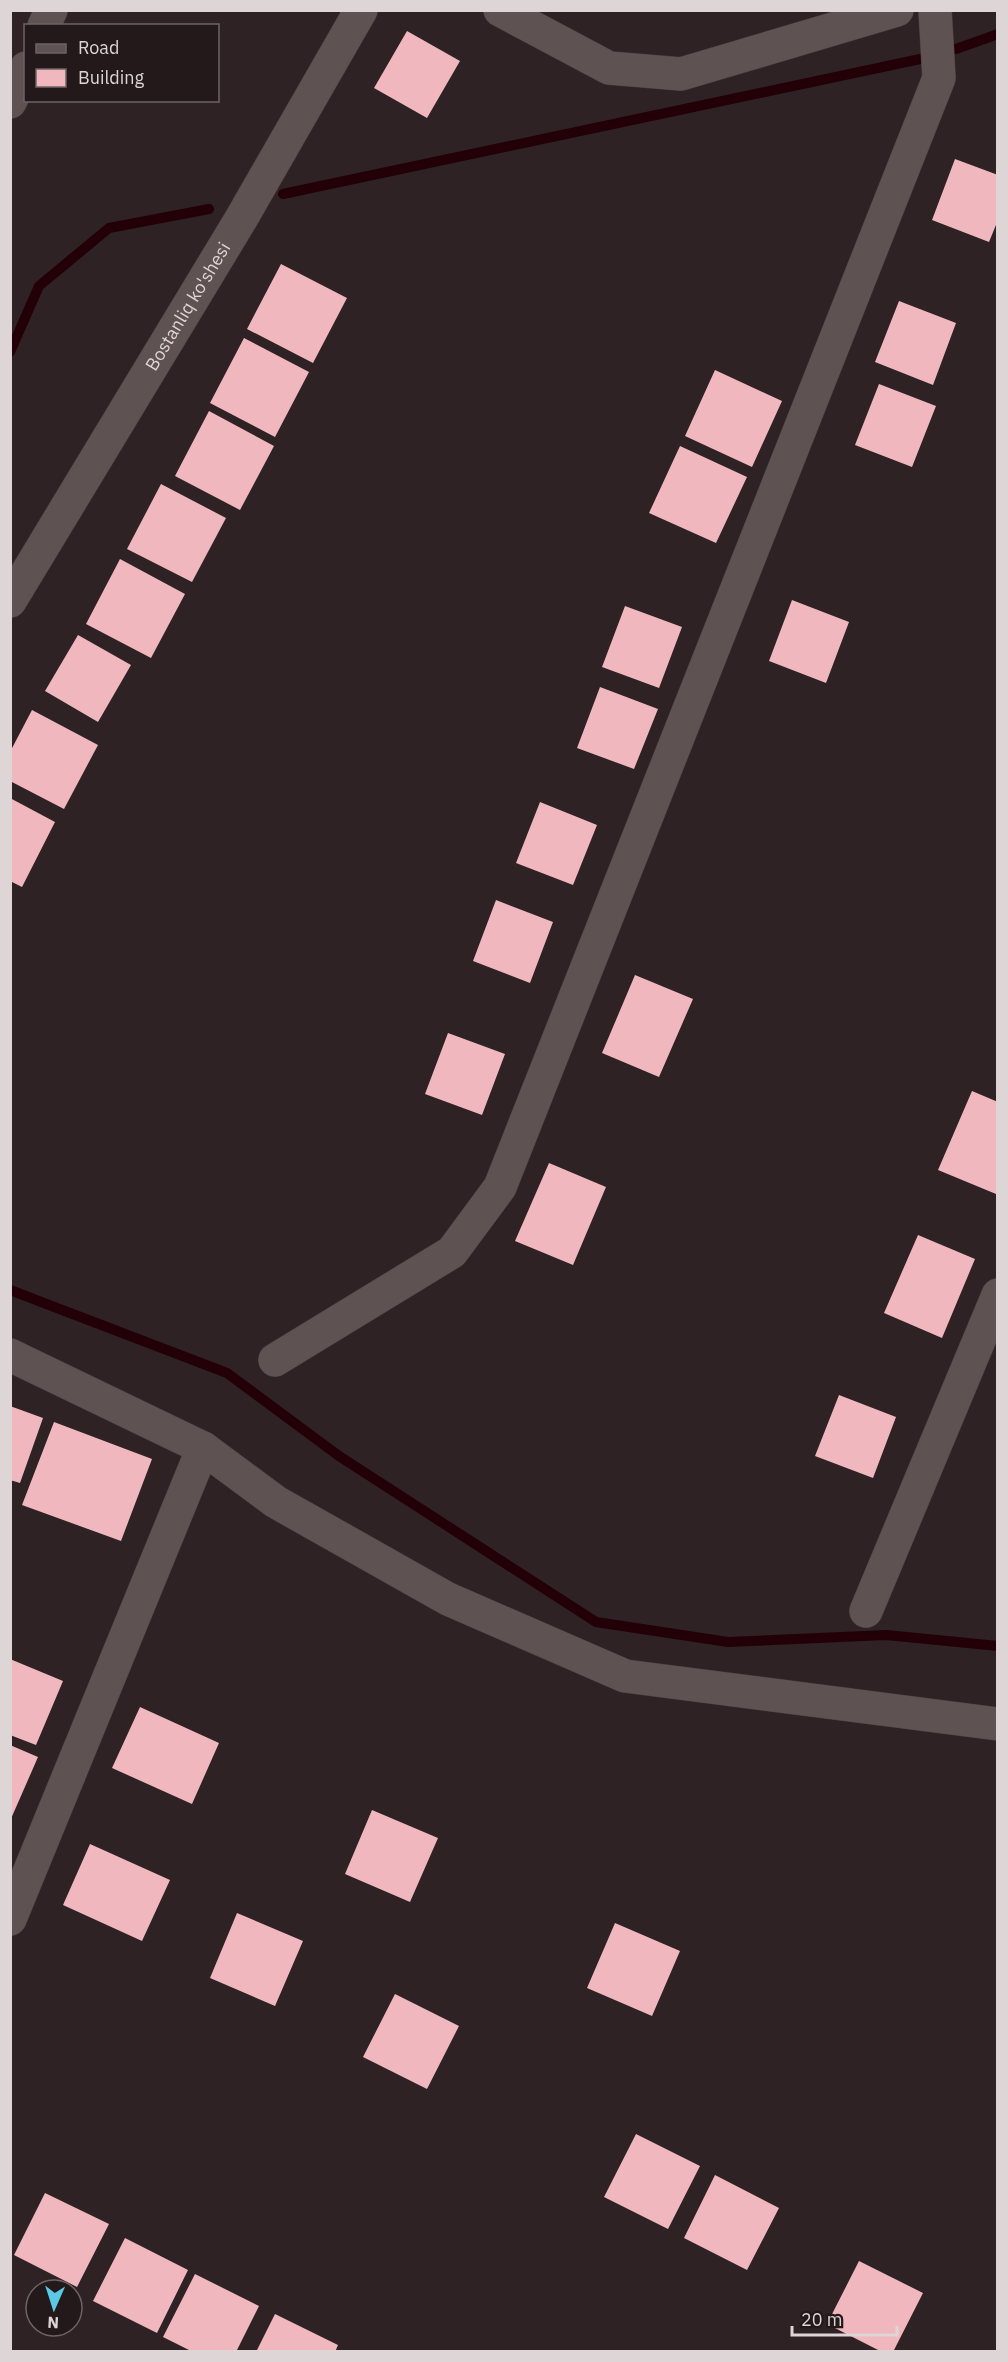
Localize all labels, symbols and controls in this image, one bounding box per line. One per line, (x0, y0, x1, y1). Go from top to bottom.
legend (24, 24, 219, 102)
text: Road (78, 36, 119, 59)
text: Building (78, 66, 145, 89)
street label: Bostanliq ko'shesi (140, 238, 235, 375)
north arrow (24, 2278, 84, 2338)
scale bar (792, 2299, 897, 2337)
text: 20 m (801, 2308, 843, 2331)
text: N (47, 2313, 60, 2333)

